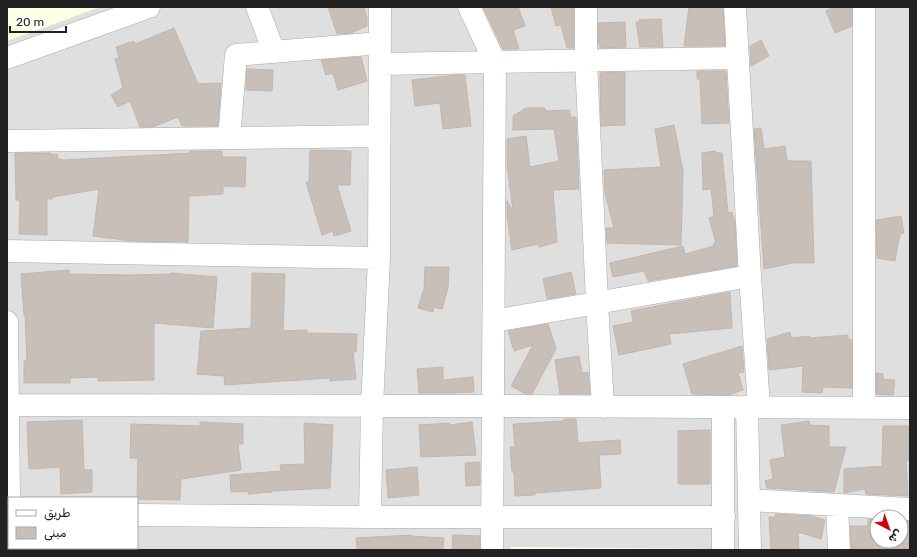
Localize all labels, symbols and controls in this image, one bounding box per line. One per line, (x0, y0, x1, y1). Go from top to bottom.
scale bar (10, 8, 66, 34)
text: 20 m (16, 15, 44, 29)
legend (8, 497, 138, 549)
text: طريق (44, 506, 70, 521)
north arrow (869, 509, 909, 549)
text: مبنى (44, 526, 67, 541)
text: ش (886, 527, 905, 546)

